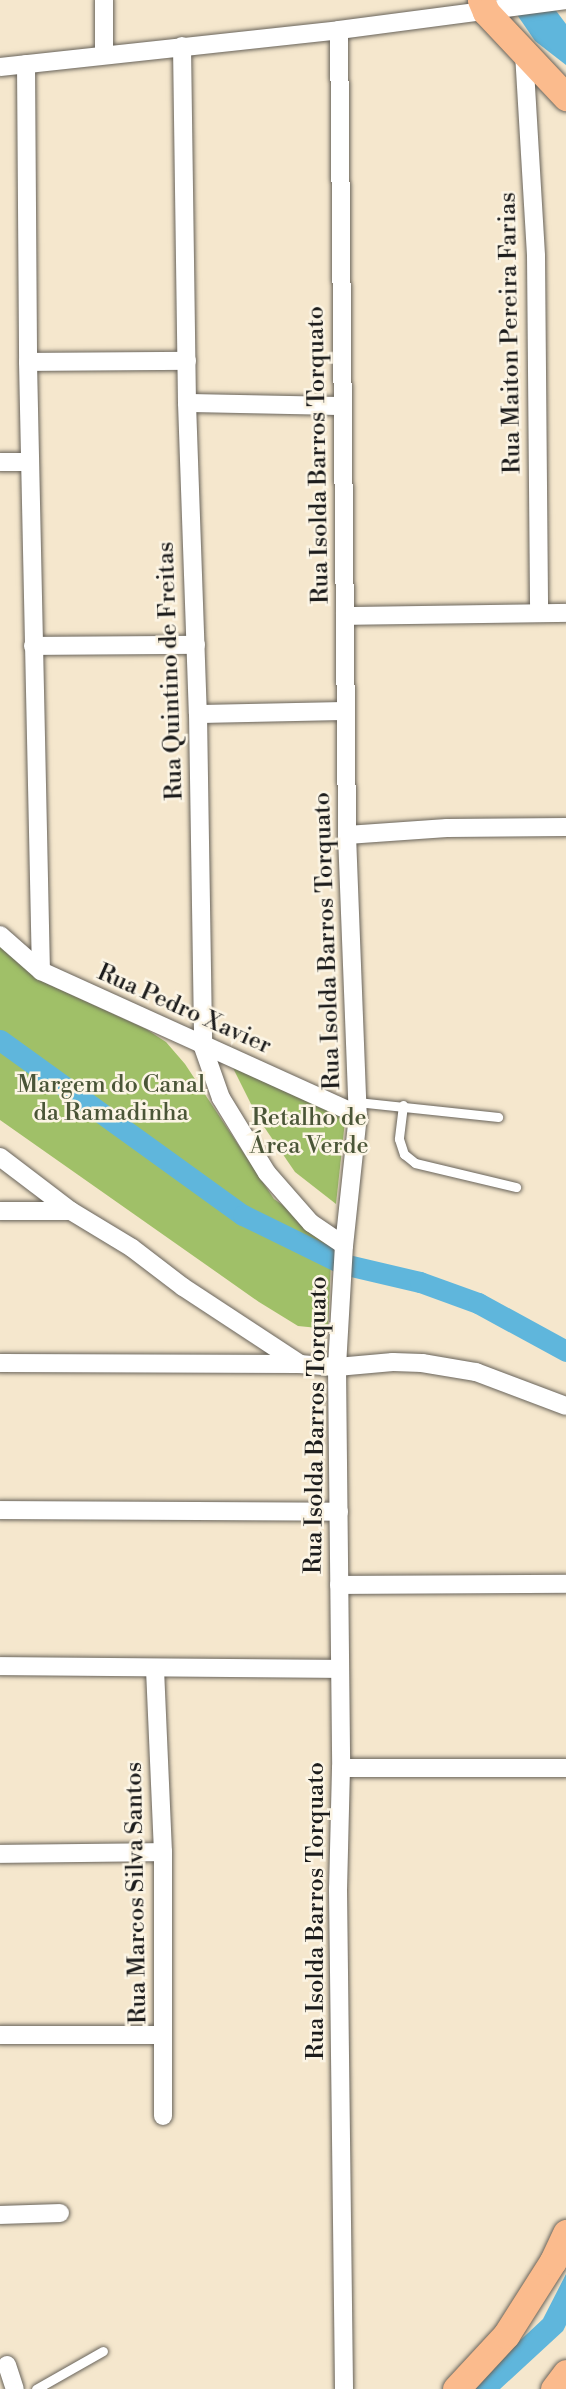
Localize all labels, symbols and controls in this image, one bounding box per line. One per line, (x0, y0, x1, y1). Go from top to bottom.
street label: Rua Maiton Pereira Farias (494, 192, 528, 474)
street label: Rua Isolda Barros Torquato (302, 306, 336, 604)
street label: Rua Quintino de Freitas (152, 541, 190, 801)
street label: Rua Isolda Barros Torquato (308, 792, 348, 1090)
street label: Rua Pedro Xavier (92, 959, 276, 1061)
park label: Margem do Canal da Ramadinha (17, 1072, 205, 1128)
park label: Retalho de Área Verde (249, 1105, 369, 1161)
street label: Rua Isolda Barros Torquato (300, 1276, 334, 1574)
street label: Rua Marcos Silva Santos (120, 1762, 154, 2024)
street label: Rua Isolda Barros Torquato (303, 1762, 331, 2060)

